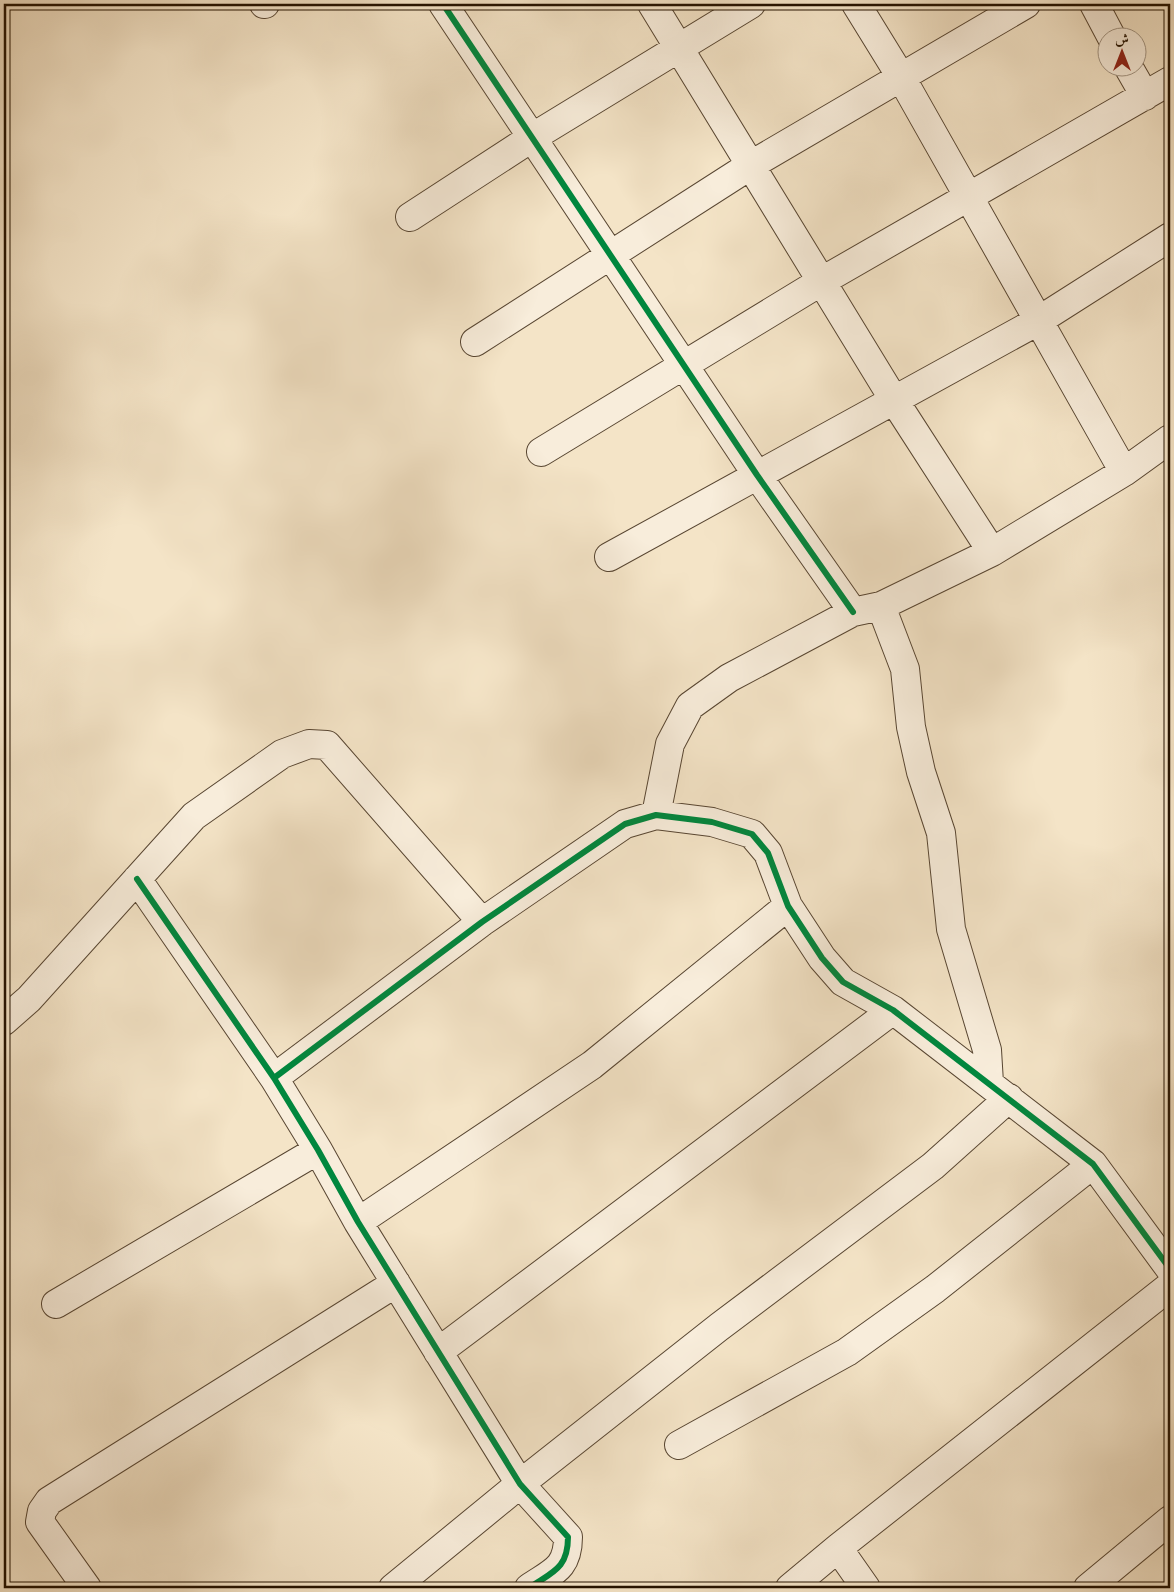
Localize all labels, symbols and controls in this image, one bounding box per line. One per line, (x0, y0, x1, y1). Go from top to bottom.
north arrow (1096, 28, 1146, 78)
text: ش (1115, 31, 1129, 51)

